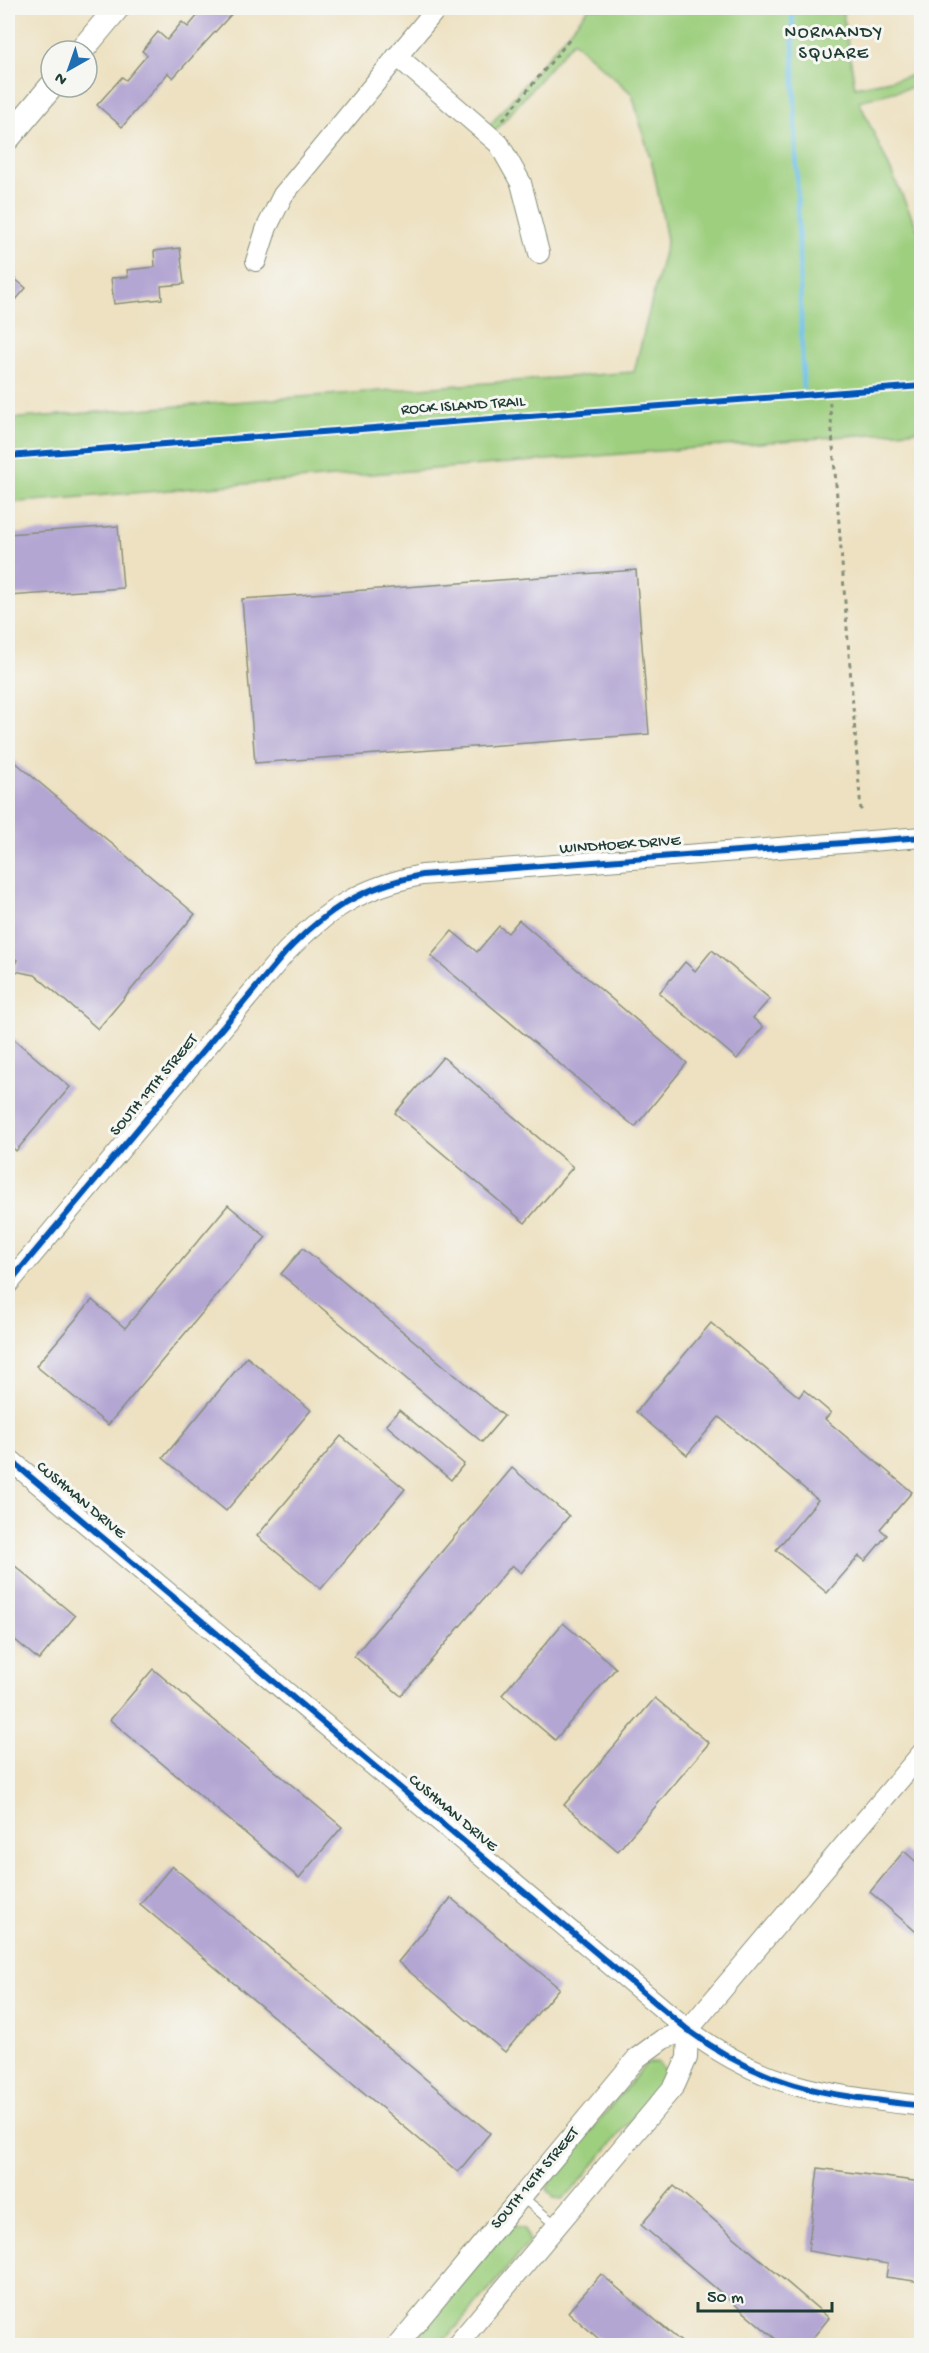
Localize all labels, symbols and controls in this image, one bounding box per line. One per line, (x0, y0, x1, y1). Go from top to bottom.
district label: NORMANDY SQUARE (785, 23, 883, 65)
north arrow (39, 39, 99, 99)
text: N (51, 67, 72, 88)
street label: ROCK ISLAND TRAIL (400, 393, 527, 421)
street label: WINDHOEK DRIVE (559, 832, 682, 860)
street label: SOUTH 19TH STREET (107, 1031, 204, 1141)
street label: CUSHMAN DRIVE (31, 1458, 129, 1545)
street label: CUSHMAN DRIVE (403, 1771, 501, 1858)
street label: SOUTH 16TH STREET (488, 2124, 585, 2234)
scale bar (698, 2275, 832, 2313)
text: 50 m (707, 2288, 744, 2309)

